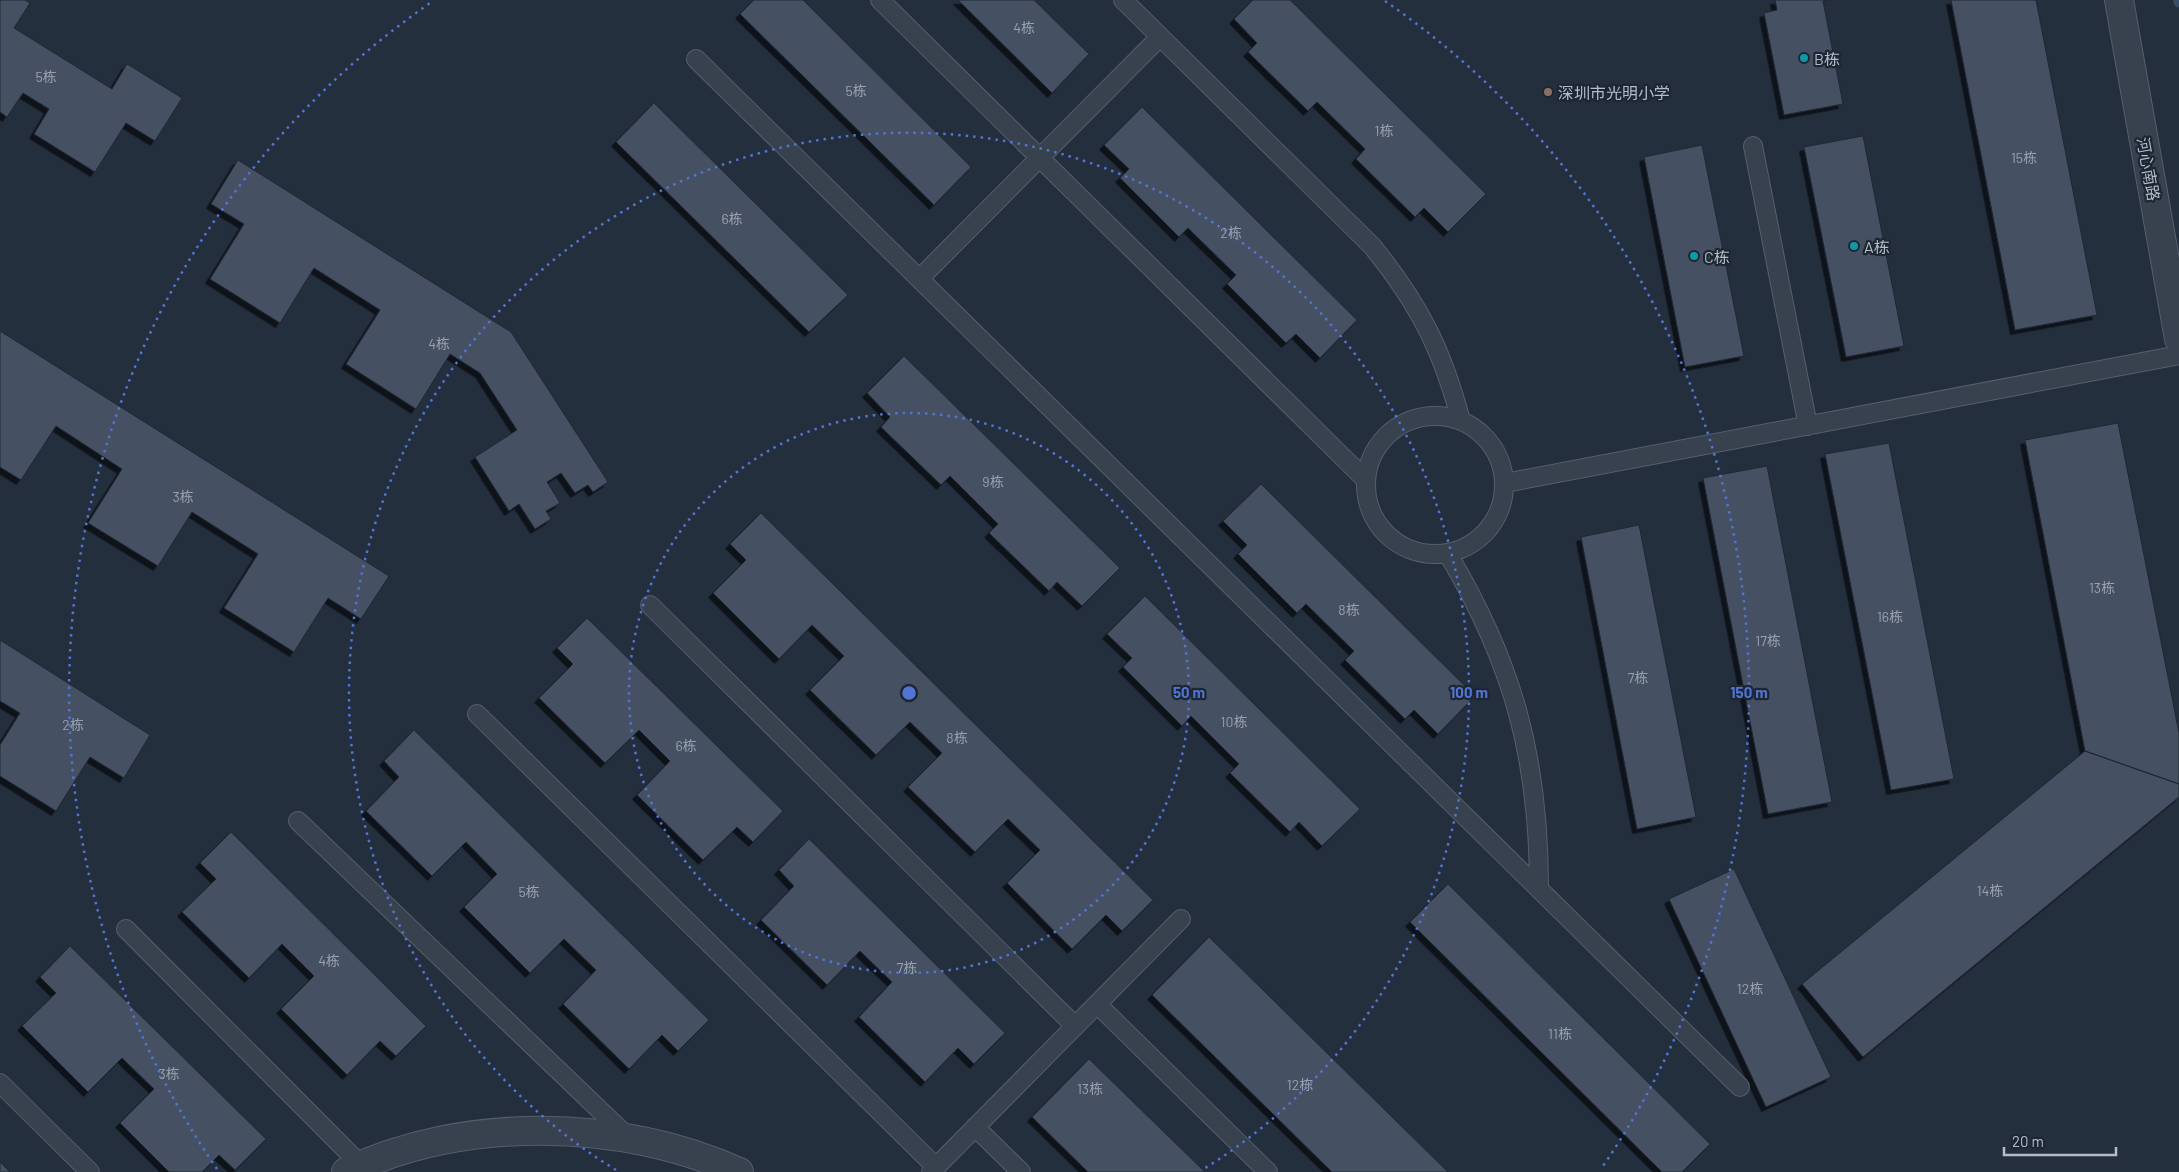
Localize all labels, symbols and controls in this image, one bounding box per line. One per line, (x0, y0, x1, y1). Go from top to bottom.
house number: 4栋 (1013, 19, 1035, 36)
place label: B栋 (1814, 49, 1840, 68)
marker: B栋 (1798, 52, 1810, 64)
house number: 5栋 (35, 68, 57, 85)
house number: 5栋 (845, 82, 867, 99)
place label: 深圳市光明小学 (1558, 83, 1670, 102)
marker: 深圳市光明小学 (1542, 86, 1554, 98)
house number: 1栋 (1375, 122, 1393, 139)
street label: 河心南路 (2134, 136, 2164, 202)
house number: 15栋 (2011, 149, 2037, 166)
house number: 6栋 (721, 210, 743, 227)
house number: 2栋 (1220, 224, 1242, 241)
place label: A栋 (1864, 237, 1890, 256)
marker: A栋 (1848, 240, 1860, 252)
place label: C栋 (1704, 247, 1730, 266)
marker: C栋 (1688, 250, 1700, 262)
house number: 4栋 (428, 335, 450, 352)
house number: 9栋 (982, 473, 1004, 490)
house number: 3栋 (172, 488, 194, 505)
house number: 13栋 (2089, 579, 2115, 596)
house number: 8栋 (1338, 601, 1360, 618)
house number: 16栋 (1877, 608, 1903, 625)
house number: 17栋 (1755, 632, 1781, 649)
house number: 7栋 (1628, 669, 1648, 686)
text: 50 m (1173, 683, 1205, 701)
text: 100 m (1450, 683, 1488, 701)
text: 150 m (1730, 683, 1768, 701)
centre of rings (900, 684, 918, 702)
house number: 10栋 (1221, 713, 1247, 730)
house number: 2栋 (62, 716, 84, 733)
house number: 8栋 (946, 729, 968, 746)
house number: 6栋 (675, 737, 697, 754)
house number: 14栋 (1977, 882, 2003, 899)
house number: 5栋 (518, 883, 540, 900)
house number: 4栋 (318, 952, 340, 969)
house number: 7栋 (897, 959, 917, 976)
house number: 12栋 (1737, 980, 1763, 997)
house number: 11栋 (1548, 1025, 1572, 1042)
house number: 3栋 (158, 1065, 180, 1082)
house number: 12栋 (1287, 1076, 1313, 1093)
house number: 13栋 (1077, 1080, 1103, 1097)
scale bar (2004, 1124, 2116, 1156)
text: 20 m (2012, 1132, 2044, 1150)

